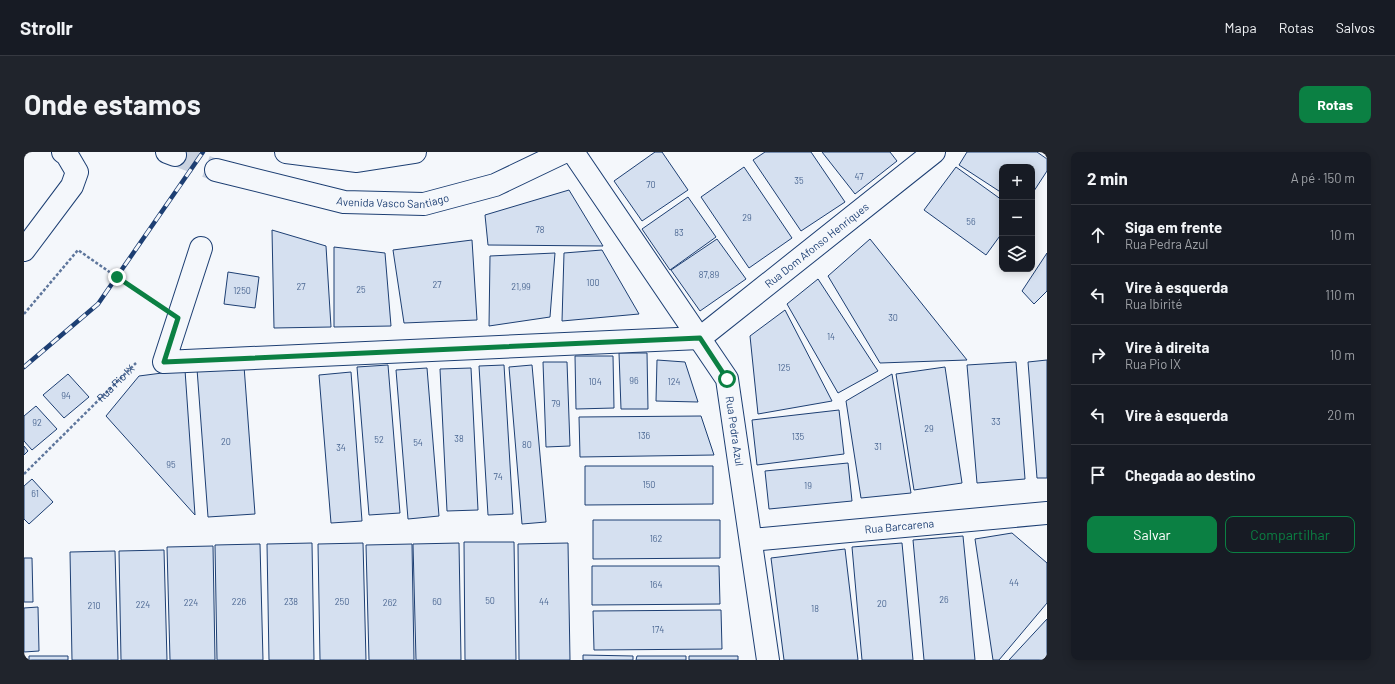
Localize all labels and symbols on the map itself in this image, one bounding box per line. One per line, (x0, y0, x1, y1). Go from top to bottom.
house number: 47 (855, 171, 864, 182)
house number: 35 (794, 175, 804, 186)
house number: 70 (646, 179, 656, 190)
street label: Avenida Vasco Santiago (335, 191, 450, 210)
street label: Rua Dom Afonso Henriques (762, 200, 871, 290)
house number: 29 (742, 212, 752, 223)
house number: 56 (966, 216, 976, 227)
house number: 78 (536, 224, 545, 235)
house number: 83 (674, 227, 684, 238)
route end (108, 268, 126, 286)
house number: 87,89 (699, 269, 719, 280)
house number: 100 (586, 277, 600, 288)
house number: 27 (432, 279, 442, 290)
house number: 27 (296, 281, 306, 292)
house number: 21,99 (511, 281, 531, 292)
house number: 25 (356, 284, 366, 295)
house number: 1250 (233, 285, 251, 296)
house number: 30 (888, 312, 898, 323)
house number: 14 (827, 331, 835, 342)
street label: Rua Pio IX (94, 361, 137, 404)
house number: 125 (778, 362, 791, 373)
route start (718, 370, 736, 388)
house number: 96 (629, 375, 639, 386)
house number: 104 (588, 376, 602, 387)
house number: 124 (668, 376, 681, 387)
house number: 94 (61, 390, 71, 401)
street label: Rua Pedra Azul (724, 395, 747, 467)
house number: 79 (552, 398, 561, 409)
house number: 33 (991, 416, 1001, 427)
house number: 92 (32, 417, 42, 428)
house number: 29 (924, 423, 934, 434)
house number: 136 (638, 430, 651, 441)
house number: 135 (792, 431, 805, 442)
house number: 38 (454, 433, 464, 444)
house number: 52 (374, 434, 384, 445)
house number: 20 (221, 436, 231, 447)
house number: 54 (413, 437, 423, 448)
house number: 80 (522, 439, 532, 450)
house number: 31 (874, 441, 882, 452)
house number: 34 (336, 442, 346, 453)
house number: 95 (166, 459, 176, 470)
house number: 74 (493, 471, 503, 482)
house number: 150 (643, 479, 655, 490)
house number: 19 (804, 480, 812, 491)
house number: 61 (31, 488, 39, 499)
street label: Rua Barcarena (864, 516, 935, 536)
house number: 162 (650, 533, 662, 544)
house number: 44 (1009, 577, 1019, 588)
house number: 164 (650, 579, 662, 590)
house number: 26 (939, 594, 949, 605)
house number: 50 (485, 595, 495, 606)
house number: 226 (232, 596, 246, 607)
house number: 238 (284, 596, 298, 607)
house number: 250 (335, 596, 349, 607)
house number: 60 (432, 596, 442, 607)
house number: 44 (539, 596, 549, 607)
house number: 224 (184, 597, 198, 608)
house number: 262 (383, 597, 397, 608)
house number: 20 (877, 598, 887, 609)
house number: 224 (136, 599, 150, 610)
house number: 210 (88, 600, 100, 611)
house number: 18 (811, 603, 819, 614)
house number: 174 (652, 624, 664, 635)

